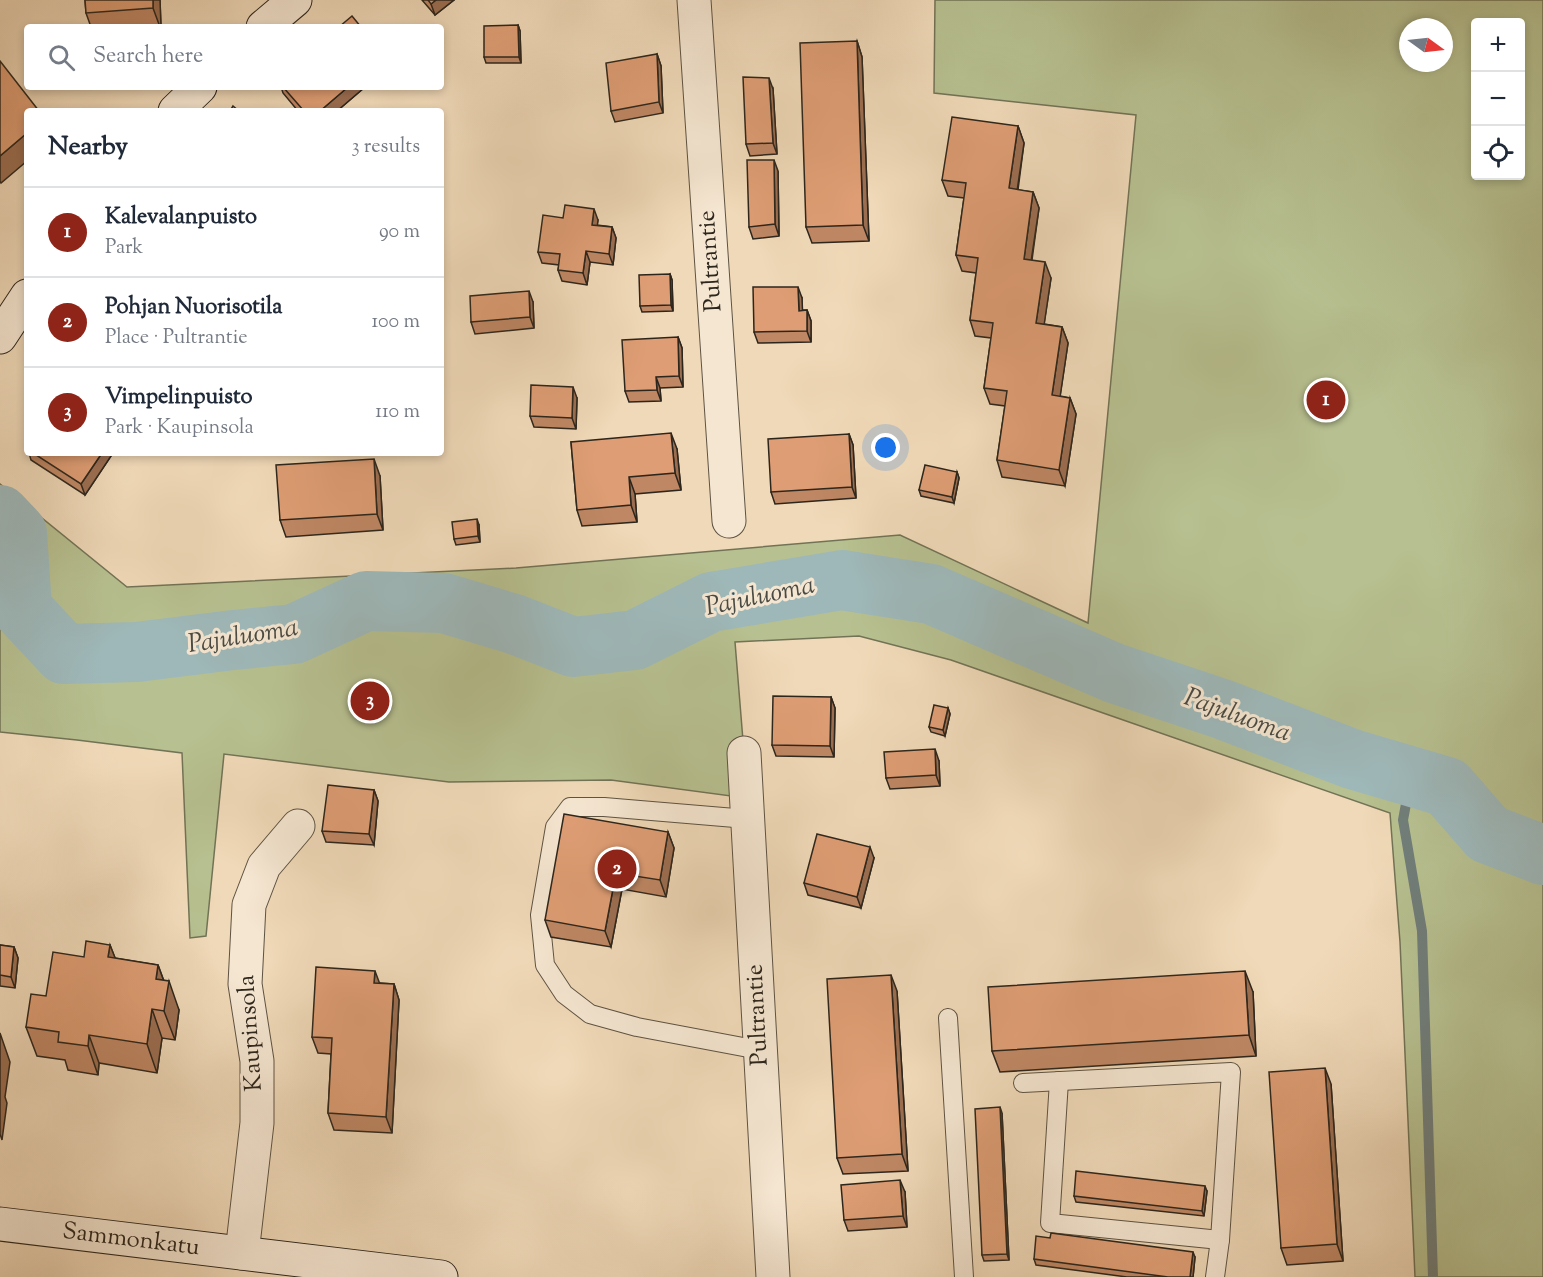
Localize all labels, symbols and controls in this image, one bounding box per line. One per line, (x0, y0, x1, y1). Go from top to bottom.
north arrow (1399, 18, 1453, 72)
map controls (1471, 18, 1525, 180)
button: + (1471, 18, 1525, 72)
search box (24, 24, 444, 90)
icon: search (45, 41, 78, 74)
text: Search here (93, 41, 203, 73)
button: − (1471, 72, 1525, 126)
button: locate (1471, 126, 1525, 180)
text: Nearby (48, 129, 128, 166)
text: 3 results (351, 133, 420, 162)
text: Kalevalanpuisto (105, 202, 257, 234)
street label: Pultrantie (690, 209, 732, 313)
text: 1 (64, 218, 71, 247)
text: 90 m (379, 218, 420, 247)
text: Park (105, 234, 143, 263)
text: Pohjan Nuorisotila (105, 292, 282, 324)
text: 2 (63, 308, 72, 337)
text: 100 m (371, 308, 420, 337)
text: Place · Pultrantie (105, 324, 248, 353)
pin: 1 (1306, 378, 1346, 422)
text: Vimpelinpuisto (105, 382, 253, 414)
text: 3 (63, 398, 72, 427)
text: 110 m (375, 398, 420, 427)
text: Park · Kaupinsola (105, 414, 254, 443)
your location (871, 433, 900, 462)
water label: Pajuluoma (702, 567, 818, 627)
water label: Pajuluoma (185, 610, 301, 664)
pin: 3 (350, 678, 389, 724)
water label: Pajuluoma (1179, 680, 1295, 752)
pin: 2 (598, 846, 636, 892)
street label: Pultrantie (738, 963, 778, 1067)
street label: Kaupinsola (230, 974, 272, 1092)
street label: Sammonkatu (60, 1215, 202, 1265)

